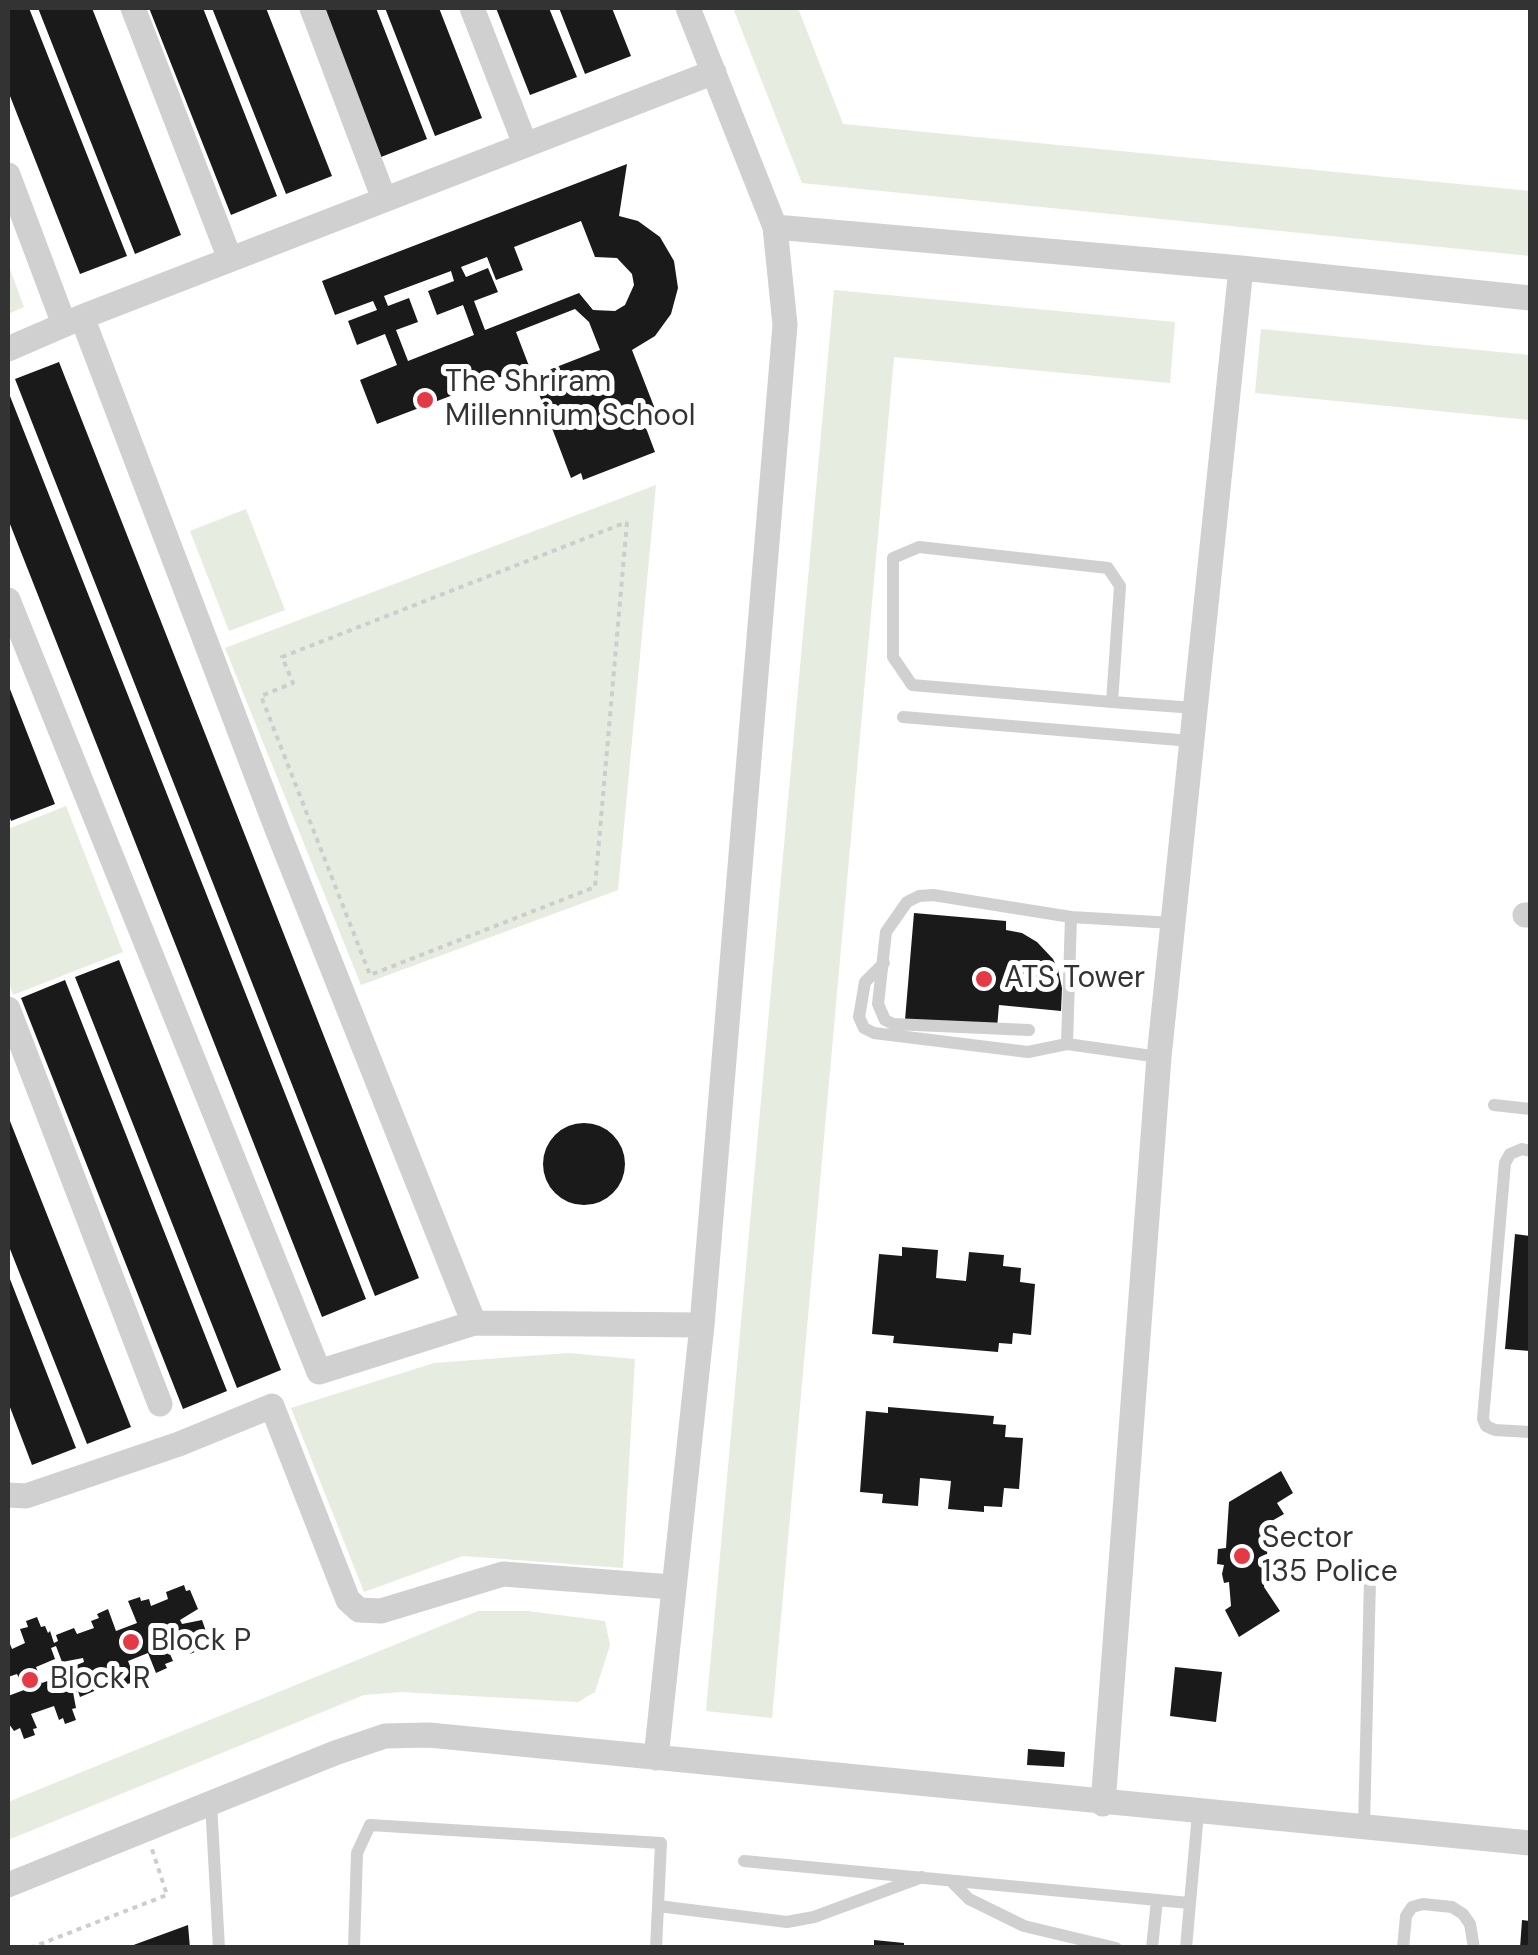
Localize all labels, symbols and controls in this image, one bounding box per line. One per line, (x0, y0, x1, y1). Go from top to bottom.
place label: The Shriram Millennium School (445, 365, 695, 436)
marker: The Shriram Millennium School (414, 389, 436, 411)
place label: ATS Tower (1004, 961, 1145, 997)
marker: ATS Tower (973, 968, 995, 990)
place label: Sector 135 Police (1262, 1521, 1398, 1592)
marker: Sector 135 Police (1231, 1545, 1253, 1567)
place label: Block P (151, 1624, 251, 1660)
marker: Block P (120, 1631, 142, 1653)
place label: Block R (50, 1662, 151, 1698)
marker: Block R (19, 1669, 41, 1691)

